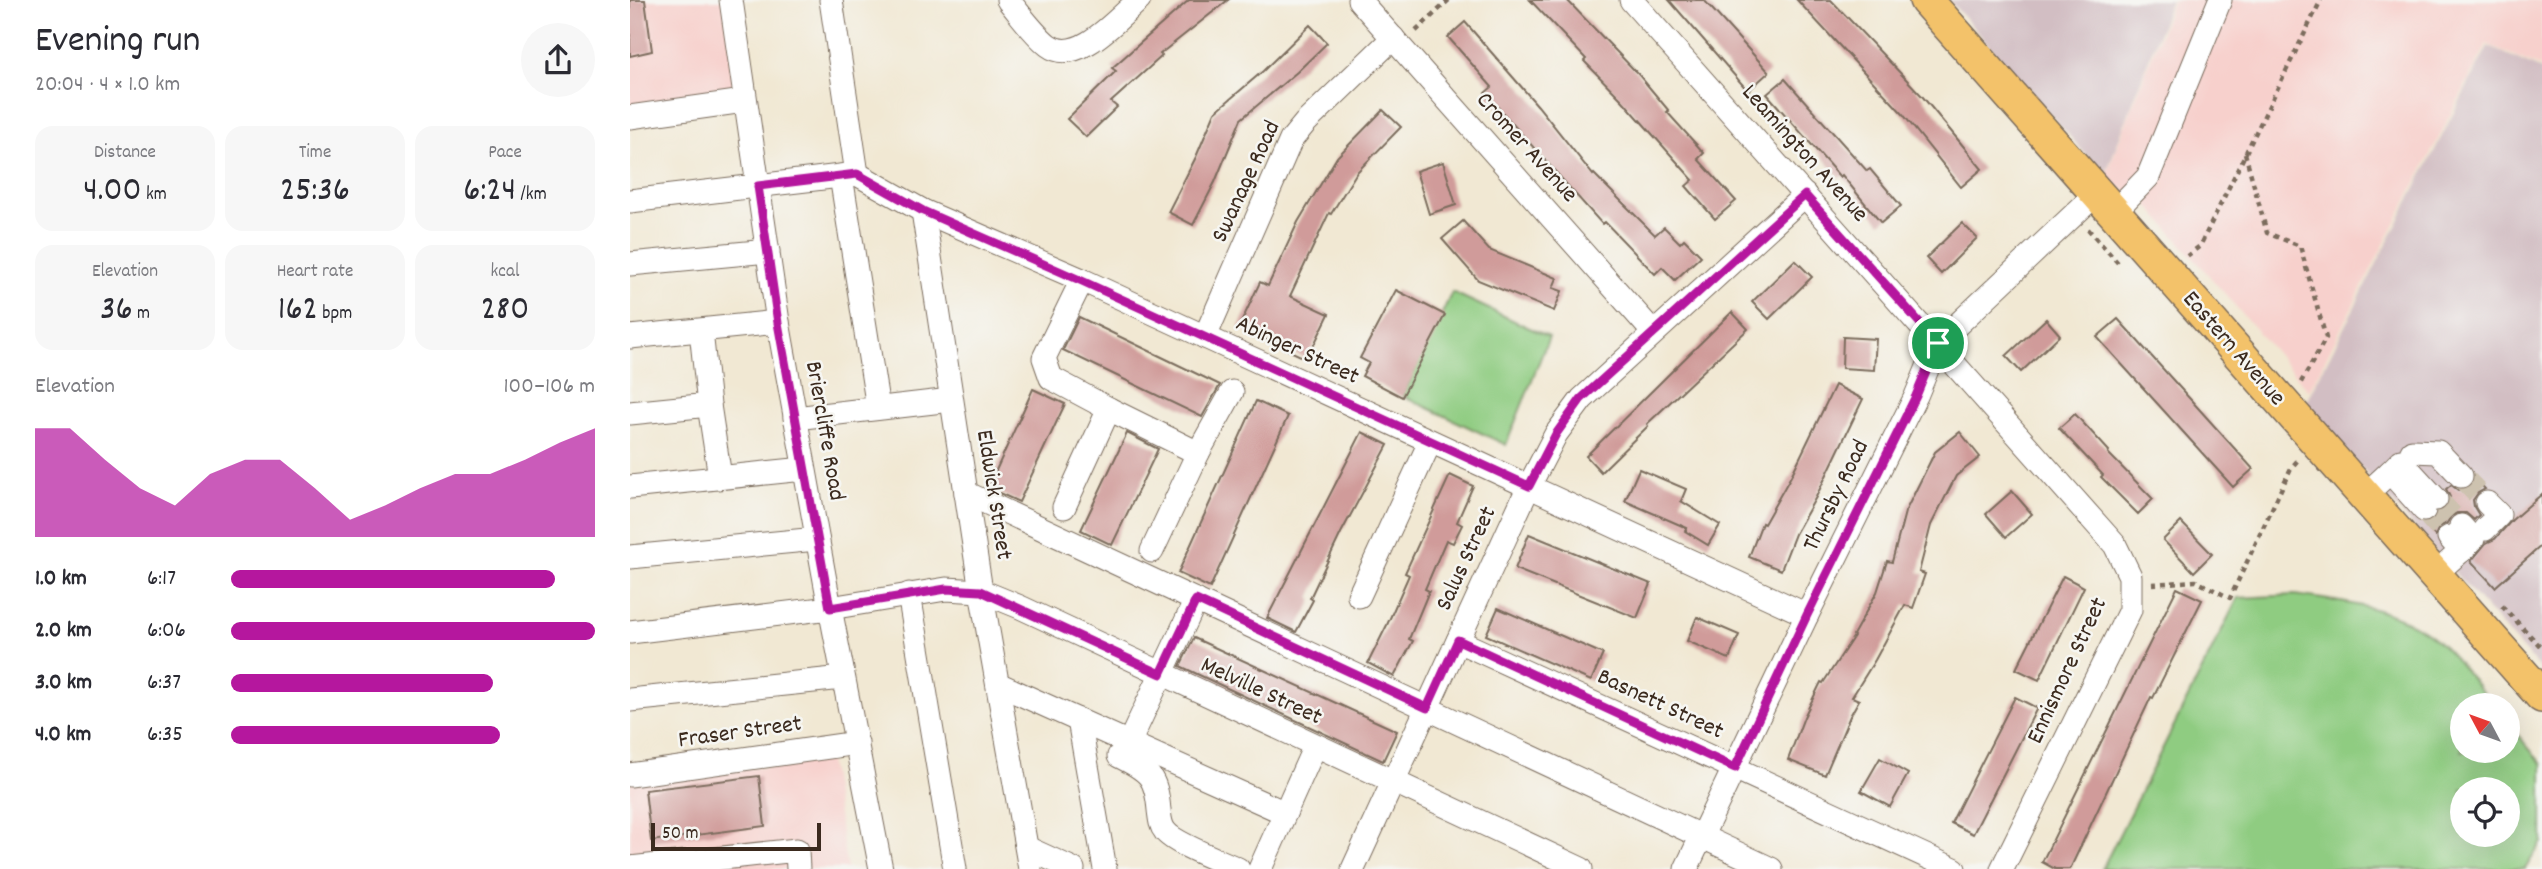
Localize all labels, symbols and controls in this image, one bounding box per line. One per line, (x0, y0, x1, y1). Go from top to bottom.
text: Evening run (35, 15, 200, 70)
button: share (521, 23, 595, 97)
text: 20:04 · 4 × 1.0 km (35, 69, 180, 102)
street label: Leamington Avenue (1733, 77, 1875, 231)
street label: Cromer Avenue (1467, 85, 1585, 211)
street label: Swanage Road (1204, 115, 1290, 249)
text: Distance (94, 140, 156, 167)
text: Time (299, 140, 331, 167)
text: Pace (488, 140, 522, 167)
text: 4.00 (83, 167, 142, 217)
text: 25:36 (280, 167, 350, 217)
text: 6:24 (463, 167, 516, 217)
text: km (142, 182, 167, 209)
text: /km (516, 182, 547, 209)
text: Elevation (92, 259, 158, 286)
text: Heart rate (277, 259, 353, 286)
text: kcal (491, 259, 519, 286)
street label: Eastern Avenue (2173, 284, 2293, 414)
text: 36 (100, 286, 133, 336)
text: 162 (278, 286, 318, 336)
text: 280 (481, 286, 529, 336)
text: m (133, 301, 150, 328)
text: bpm (318, 301, 352, 328)
street label: Abinger Street (1230, 308, 1364, 395)
pin (1908, 313, 1968, 373)
icon: arrive (1919, 324, 1957, 362)
street label: Briercliffe Road (795, 359, 853, 503)
text: Elevation (35, 371, 115, 404)
text: 100–106 m (504, 371, 595, 404)
street label: Eldwick Street (966, 428, 1020, 563)
street label: Thursby Road (1795, 434, 1879, 558)
street label: Salus Street (1428, 501, 1506, 617)
text: 1.0 km (35, 563, 87, 596)
text: 6:17 (147, 563, 176, 596)
street label: Ennismore Street (2019, 592, 2117, 750)
text: 2.0 km (35, 615, 92, 648)
text: 6:06 (147, 615, 186, 648)
street label: Melville Street (1195, 649, 1327, 735)
street label: Basnett Street (1591, 661, 1729, 749)
text: 3.0 km (35, 667, 92, 700)
text: 6:37 (147, 667, 181, 700)
north arrow (2450, 693, 2520, 763)
map controls (2450, 693, 2520, 847)
street label: Fraser Street (676, 707, 804, 758)
text: 4.0 km (35, 719, 91, 752)
text: 6:35 (147, 719, 183, 752)
button: locate (2450, 777, 2520, 847)
scale bar (651, 820, 821, 852)
text: 50 m (662, 821, 699, 848)

